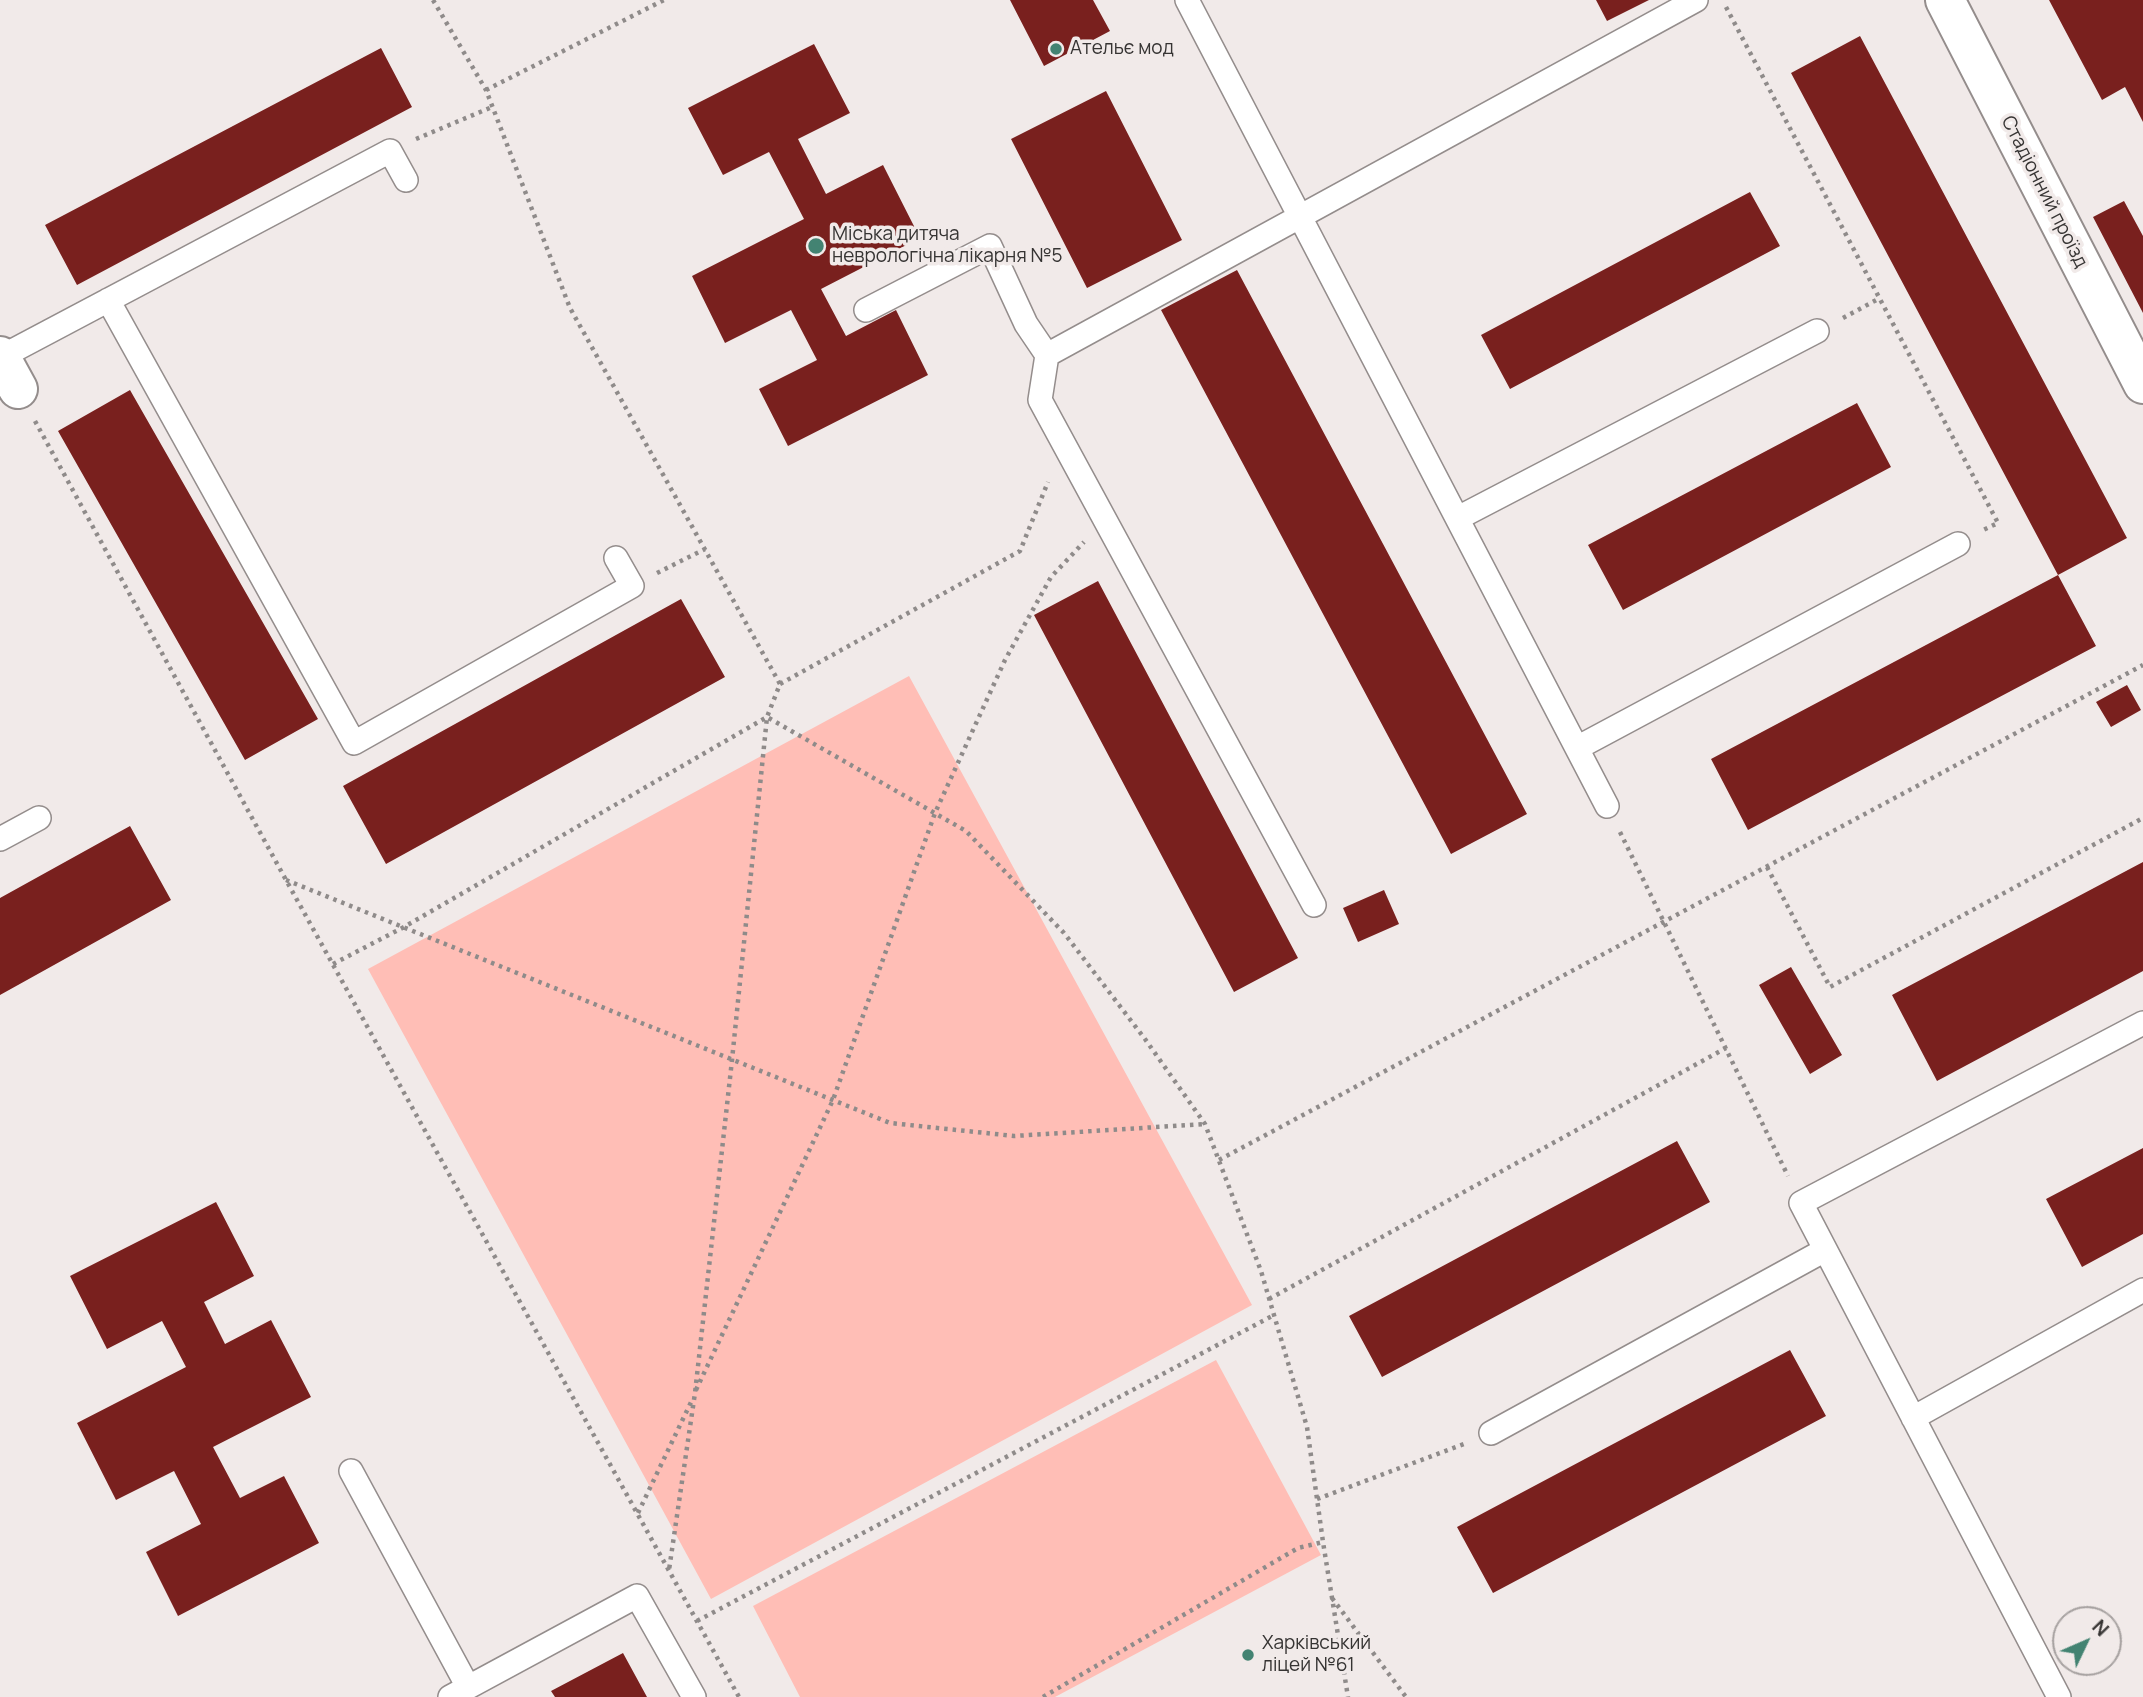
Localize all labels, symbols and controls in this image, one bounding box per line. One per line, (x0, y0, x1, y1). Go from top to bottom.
place label: Ательє мод (1070, 38, 1174, 60)
marker: Ательє мод (1048, 41, 1064, 57)
street label: Стадіонний проїзд (1996, 112, 2092, 272)
place label: Міська дитяча неврологічна лікарня №5 (832, 224, 1062, 268)
marker: Міська дитяча неврологічна лікарня №5 (806, 236, 826, 256)
north arrow (2052, 1606, 2122, 1676)
text: N (2087, 1614, 2115, 1642)
place label: Харківський ліцей №61 (1262, 1633, 1371, 1677)
marker: Харківський ліцей №61 (1240, 1647, 1256, 1663)

